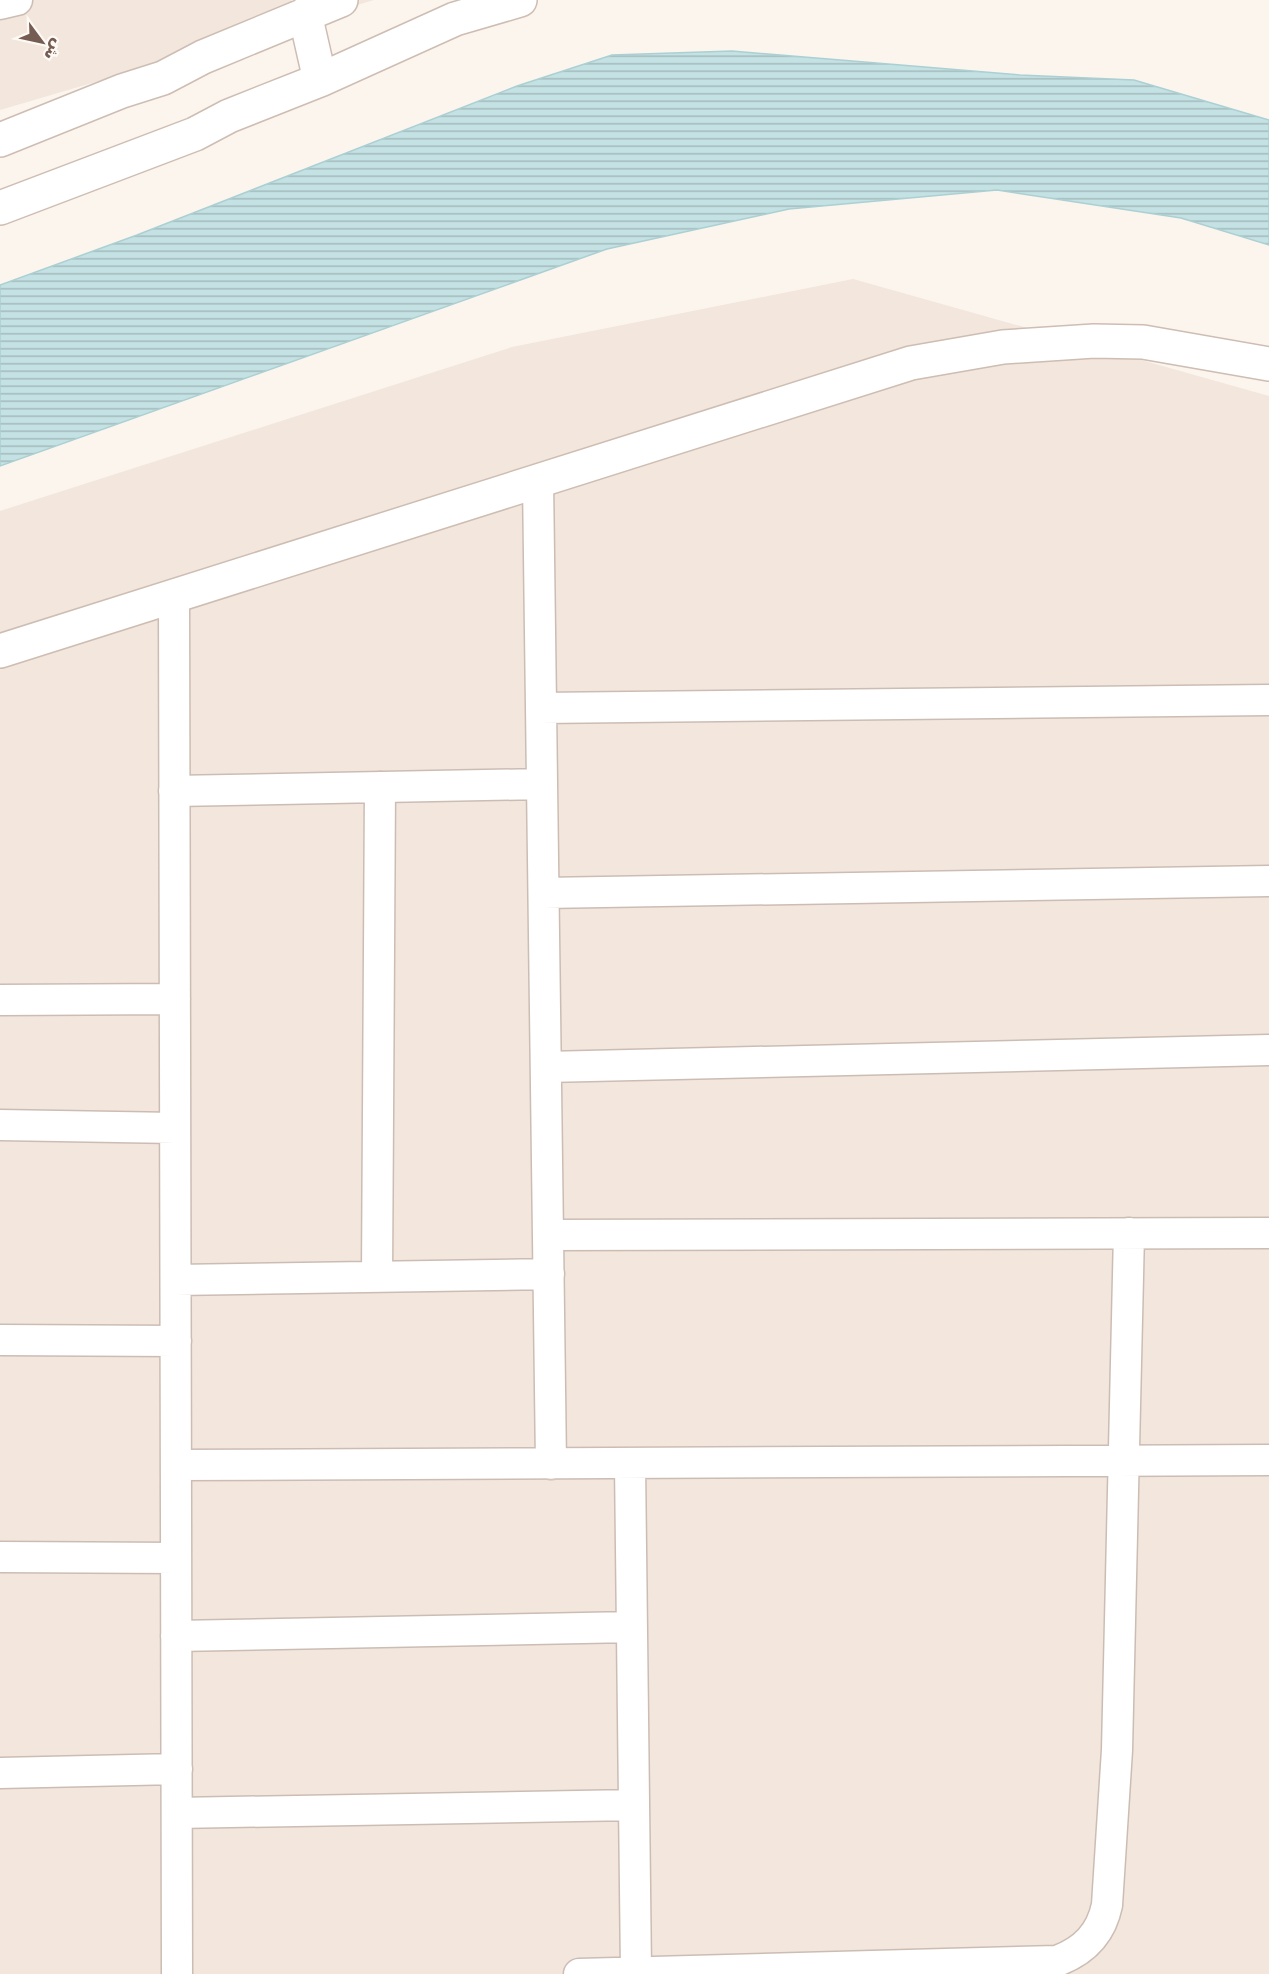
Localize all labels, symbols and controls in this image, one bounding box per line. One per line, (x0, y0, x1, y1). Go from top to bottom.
north arrow (12, 12, 72, 72)
text: ش (40, 35, 68, 64)

